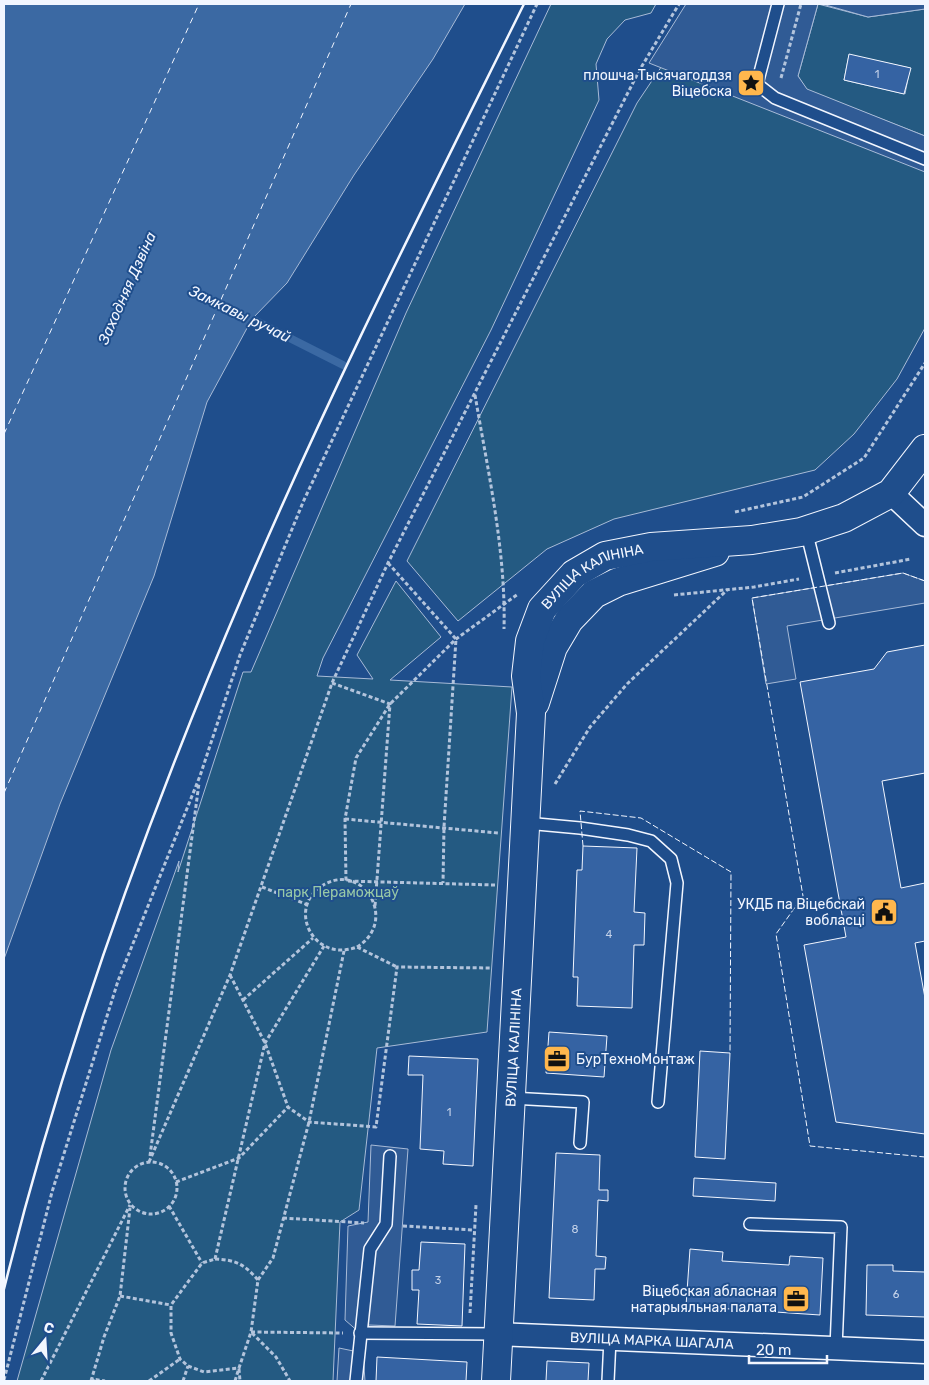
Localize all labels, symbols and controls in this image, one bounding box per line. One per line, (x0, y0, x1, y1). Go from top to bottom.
place label: плошча Тысячагоддзя Віцебска (583, 67, 732, 100)
place icon: плошча Тысячагоддзя Віцебска (736, 68, 766, 98)
house number: 1 (875, 68, 879, 81)
water label: Заходняя Дзвіна (94, 229, 160, 348)
water label: Замкавы ручай (185, 281, 294, 346)
street label: ВУЛІЦА КАЛІНІНА (538, 540, 645, 613)
park label: парк Пераможцаў (277, 884, 399, 901)
place label: УКДБ па Віцебскай вобласці (737, 896, 865, 929)
public building icon: УКДБ па Віцебскай вобласці (869, 897, 899, 927)
house number: 4 (606, 928, 613, 941)
street label: ВУЛІЦА КАЛІНІНА (502, 987, 525, 1107)
office icon: БурТехноМонтаж (542, 1044, 572, 1074)
place label: БурТехноМонтаж (576, 1051, 695, 1068)
house number: 1 (447, 1106, 451, 1119)
house number: 8 (572, 1223, 579, 1236)
house number: 3 (435, 1274, 442, 1287)
place label: Віцебская абласная натарыяльная палата (631, 1283, 777, 1316)
office icon: Віцебская абласная натарыяльная палата (781, 1284, 811, 1314)
house number: 6 (893, 1288, 900, 1301)
north arrow (20, 1315, 70, 1365)
text: С (42, 1319, 56, 1338)
street label: ВУЛІЦА МАРКА ШАГАЛА (570, 1329, 735, 1352)
scale bar (749, 1332, 826, 1364)
text: 20 m (756, 1341, 791, 1359)

